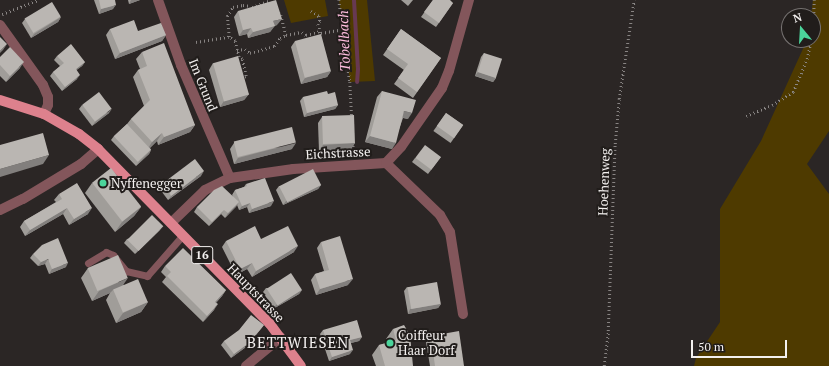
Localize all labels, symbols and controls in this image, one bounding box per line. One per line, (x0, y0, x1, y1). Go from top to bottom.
north arrow (781, 8, 821, 48)
water label: Tobelbach (335, 10, 353, 72)
text: N (791, 10, 804, 25)
street label: Im Grund (185, 56, 221, 114)
street label: Eichstrasse (305, 144, 371, 162)
street label: Hoehenweg (595, 148, 613, 216)
place label: Nyffenegger (111, 175, 182, 191)
marker: Nyffenegger (98, 178, 108, 188)
road number: 16 (191, 245, 213, 265)
street label: Hauptstrasse (224, 260, 288, 326)
place label: Coiffeur Haar Dorf (398, 328, 455, 359)
scale bar (693, 332, 789, 358)
district label: BETTWIESEN (247, 334, 349, 352)
marker: Coiffeur Haar Dorf (385, 338, 395, 348)
text: 50 m (698, 339, 724, 354)

